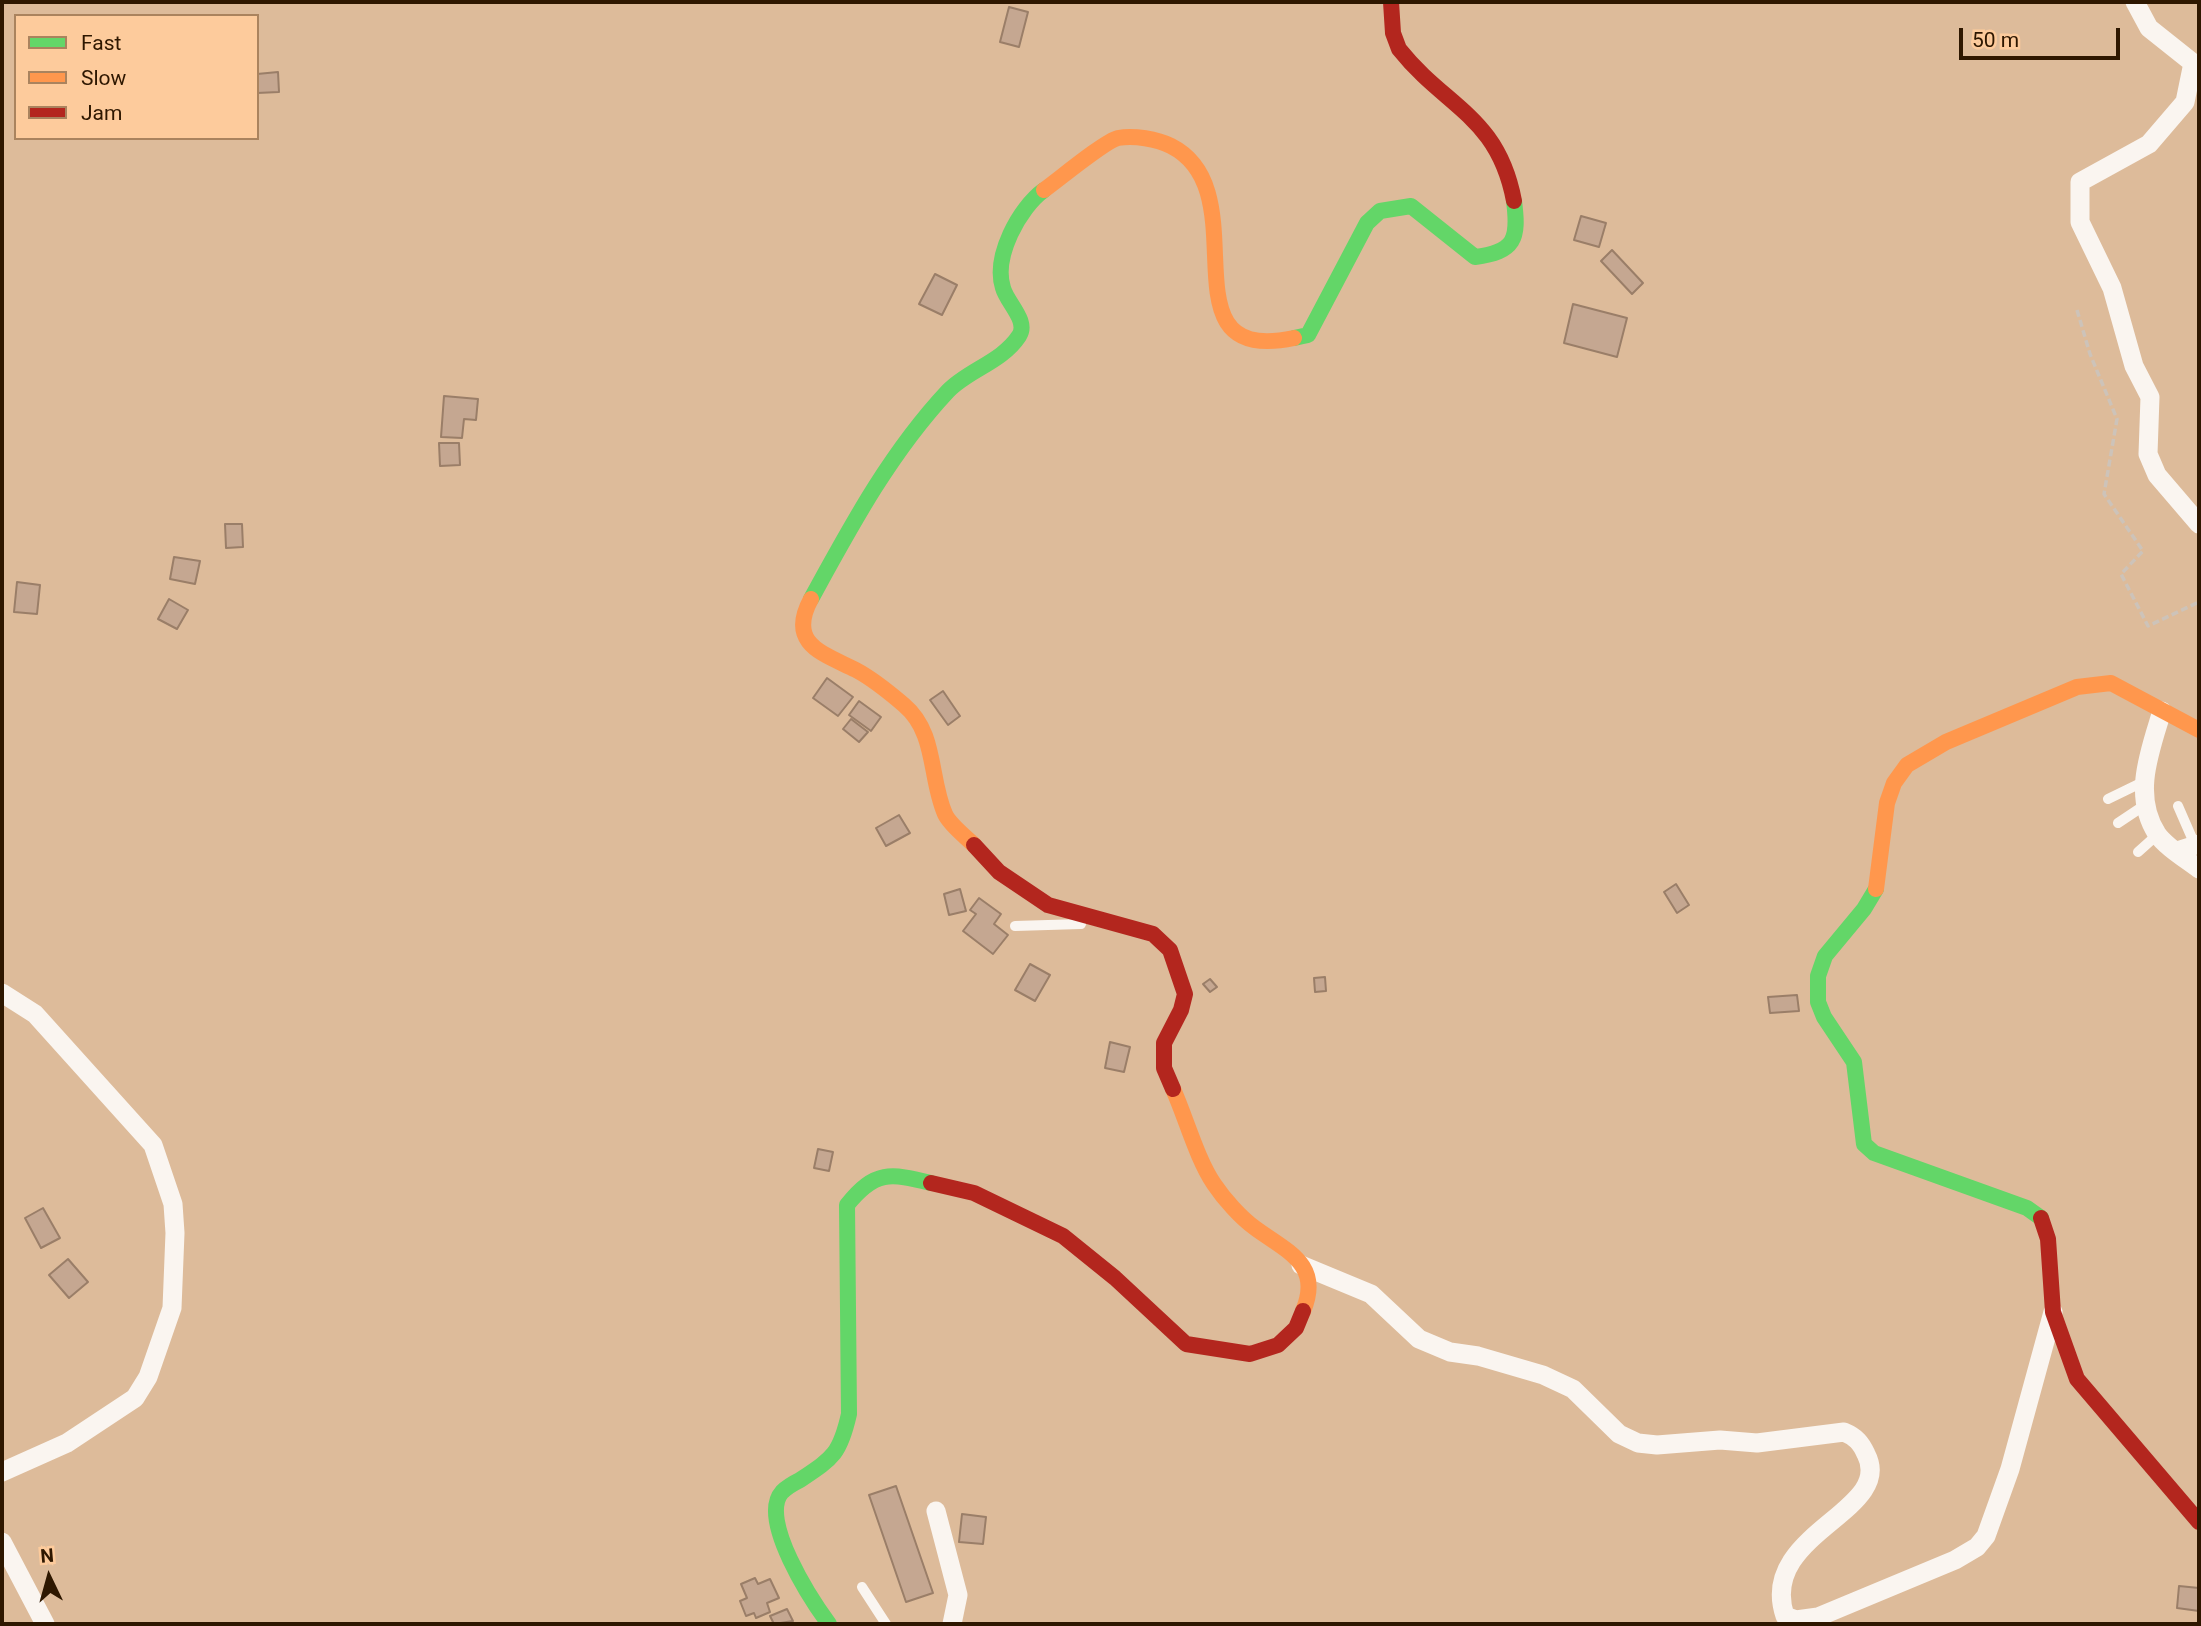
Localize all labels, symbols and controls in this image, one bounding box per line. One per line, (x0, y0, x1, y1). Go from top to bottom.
legend (14, 14, 259, 140)
scale bar (1963, 14, 2124, 58)
text: 50 m (1972, 28, 2019, 52)
text: Fast (81, 31, 121, 55)
text: Slow (81, 66, 126, 90)
text: Jam (81, 101, 122, 125)
north arrow (14, 1542, 84, 1612)
text: N (39, 1544, 55, 1568)

